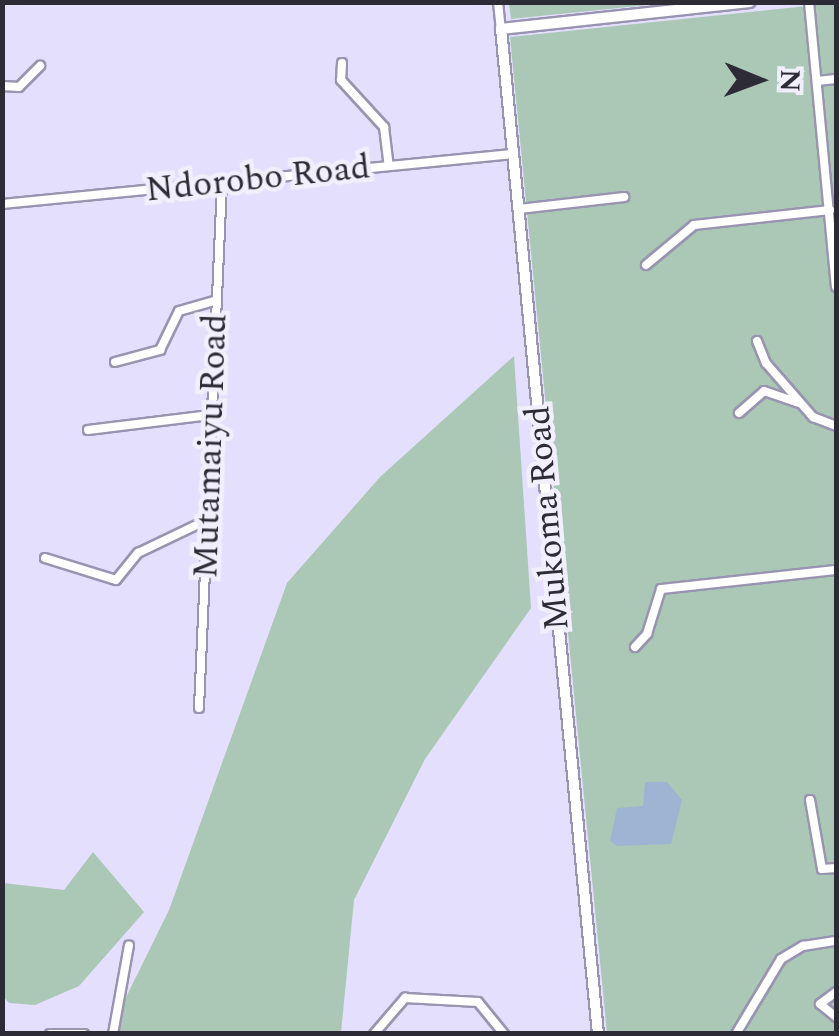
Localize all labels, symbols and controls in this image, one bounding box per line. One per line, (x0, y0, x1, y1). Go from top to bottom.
north arrow (709, 30, 809, 130)
text: N (768, 69, 811, 92)
street label: Ndorobo Road (144, 146, 372, 212)
street label: Mutamaiyu Road (185, 313, 237, 579)
street label: Mukoma Road (517, 404, 579, 632)

